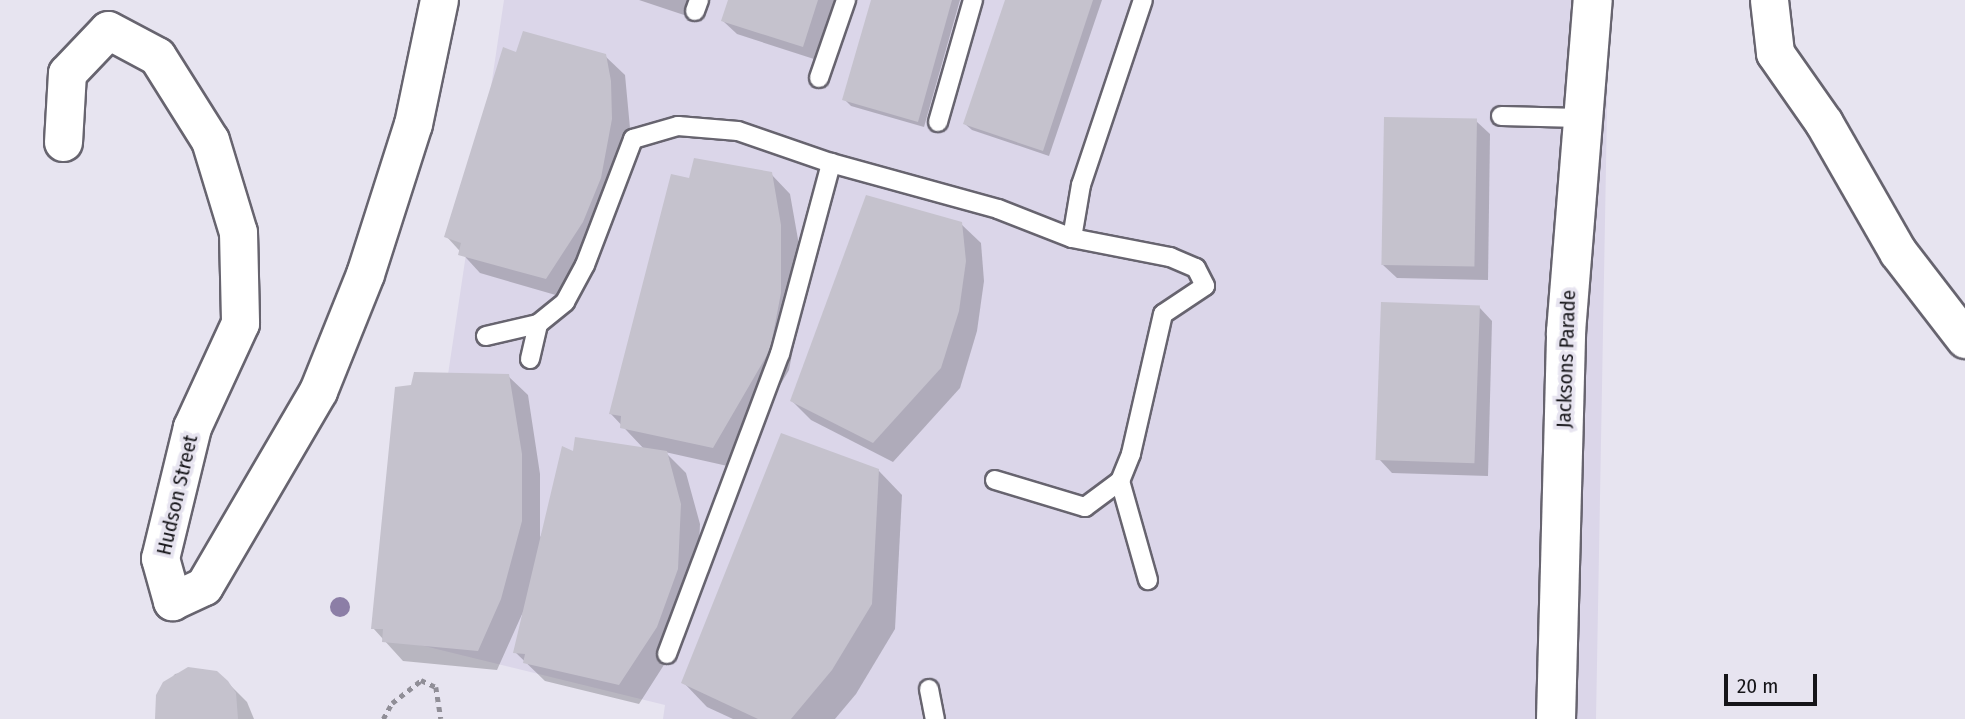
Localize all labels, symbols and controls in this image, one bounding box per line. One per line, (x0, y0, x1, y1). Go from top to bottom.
street label: Jacksons Parade (1551, 289, 1581, 429)
street label: Hudson Street (151, 432, 203, 558)
scale bar (1727, 660, 1820, 704)
text: 20 m (1737, 673, 1778, 699)

